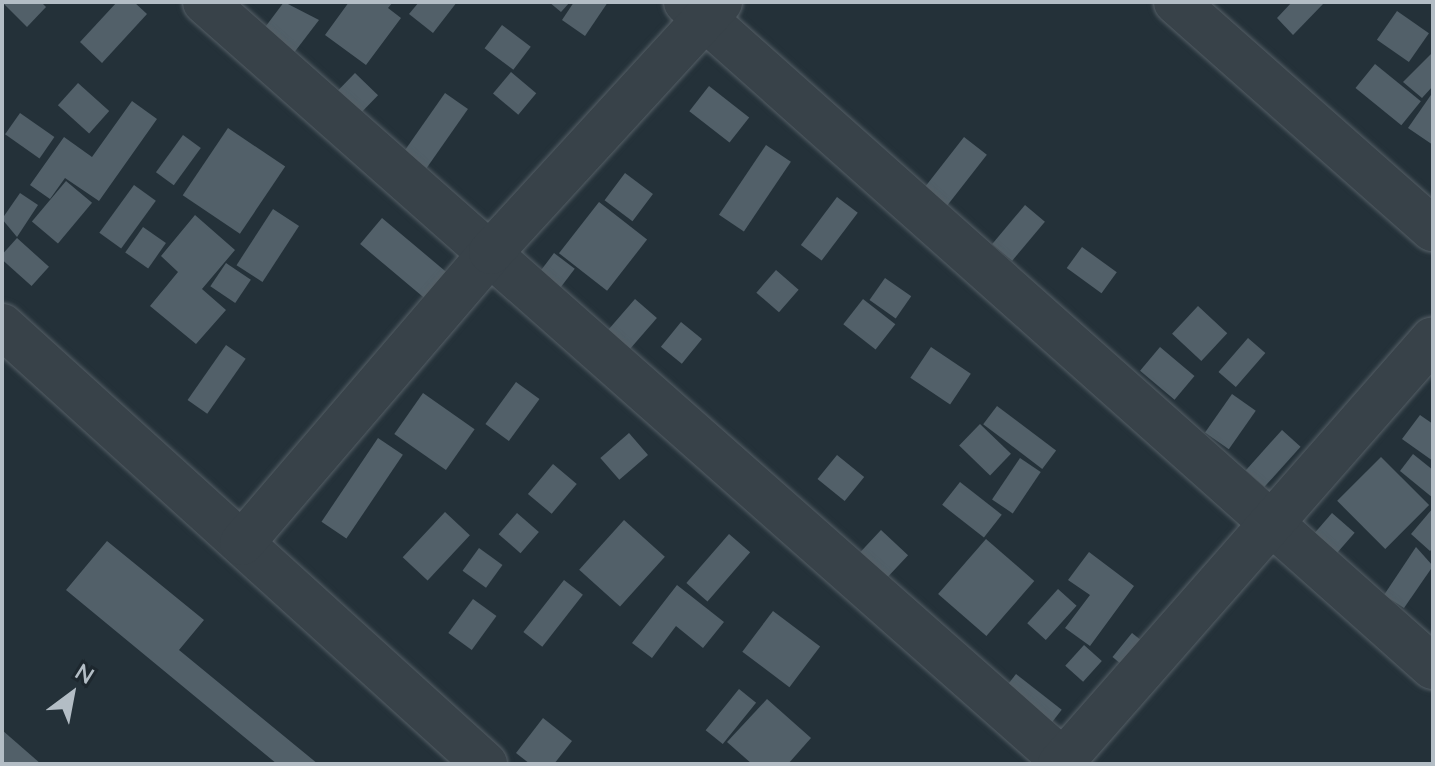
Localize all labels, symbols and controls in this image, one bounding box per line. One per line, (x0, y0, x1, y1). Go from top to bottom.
north arrow (32, 654, 112, 734)
text: N (71, 657, 99, 689)

